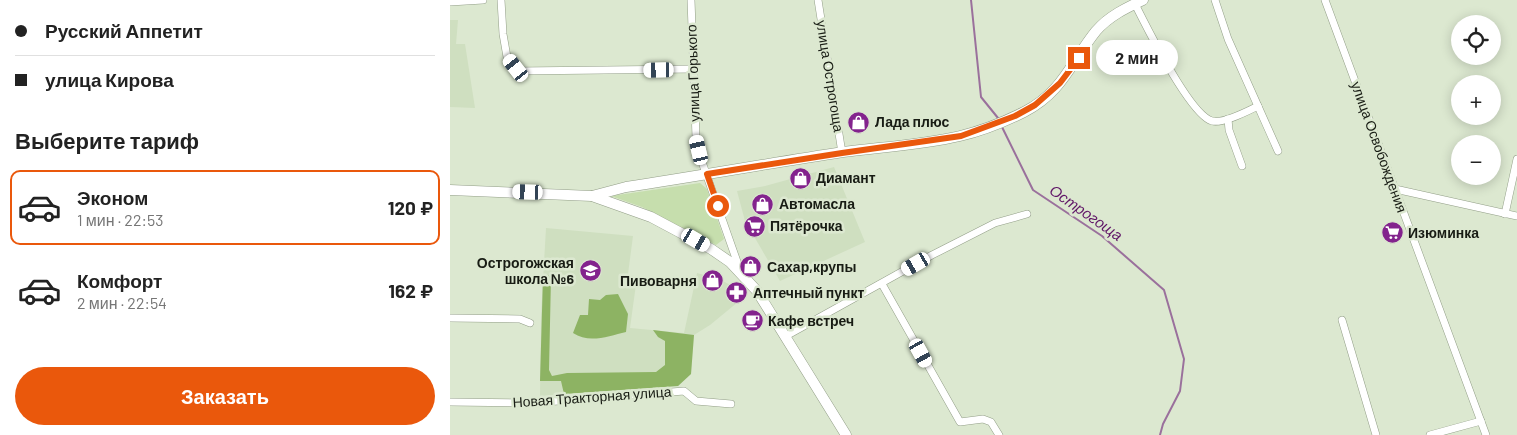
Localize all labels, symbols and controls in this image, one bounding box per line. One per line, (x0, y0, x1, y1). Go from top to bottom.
map controls (1451, 15, 1501, 185)
button: locate (1451, 15, 1501, 65)
text: Русский Аппетит (45, 19, 203, 42)
street label: улица Острогоща (813, 19, 848, 133)
street label: улица Горького (682, 24, 703, 122)
callout: 2 мин (1096, 40, 1179, 76)
route end (1068, 47, 1090, 69)
text: 2 мин (1115, 48, 1159, 67)
car (500, 52, 531, 84)
car (643, 62, 674, 78)
text: улица Кирова (45, 68, 174, 91)
button: + (1451, 75, 1501, 125)
street label: улица Освобождения (1348, 79, 1411, 215)
shop icon: Лада плюс (847, 110, 871, 134)
place label: Лада плюс (875, 113, 950, 130)
text: Выберите тариф (15, 127, 199, 153)
car (688, 134, 709, 166)
button: − (1451, 135, 1501, 185)
shop icon: Диамант (788, 166, 812, 190)
place label: Диамант (816, 169, 876, 186)
water label: Острогоща (1047, 180, 1127, 244)
car (512, 184, 543, 200)
icon: car (17, 185, 62, 230)
text: Эконом (77, 186, 148, 209)
shop icon: Автомасла (751, 192, 775, 216)
route start (707, 195, 729, 217)
place label: Автомасла (779, 195, 855, 212)
text: 120 ₽ (388, 196, 433, 219)
text: 1 мин · 22:53 (77, 210, 163, 229)
supermarket icon: Пятёрочка (742, 214, 766, 238)
place label: Пятёрочка (770, 217, 843, 234)
supermarket icon: Изюминка (1380, 221, 1404, 245)
place label: Изюминка (1408, 224, 1479, 241)
car (679, 226, 712, 254)
car (899, 250, 932, 278)
place label: Острогожская школа №6 (477, 254, 574, 287)
shop icon: Сахар,крупы (739, 255, 763, 279)
place label: Сахар,крупы (767, 258, 856, 275)
school or university icon: Острогожская школа №6 (578, 259, 602, 283)
icon: car (17, 268, 62, 313)
text: Комфорт (77, 269, 162, 292)
shop icon: Пивоварня (701, 269, 725, 293)
place label: Пивоварня (620, 272, 697, 289)
text: 162 ₽ (388, 279, 433, 302)
pharmacy icon: Аптечный пункт (725, 281, 749, 305)
place label: Аптечный пункт (753, 284, 865, 301)
text: 2 мин · 22:54 (77, 293, 167, 312)
cafe icon: Кафе встреч (740, 309, 764, 333)
place label: Кафе встреч (768, 312, 854, 329)
car (907, 336, 934, 370)
button: Заказать (15, 367, 435, 425)
street label: Новая Тракторная улица (512, 382, 672, 411)

